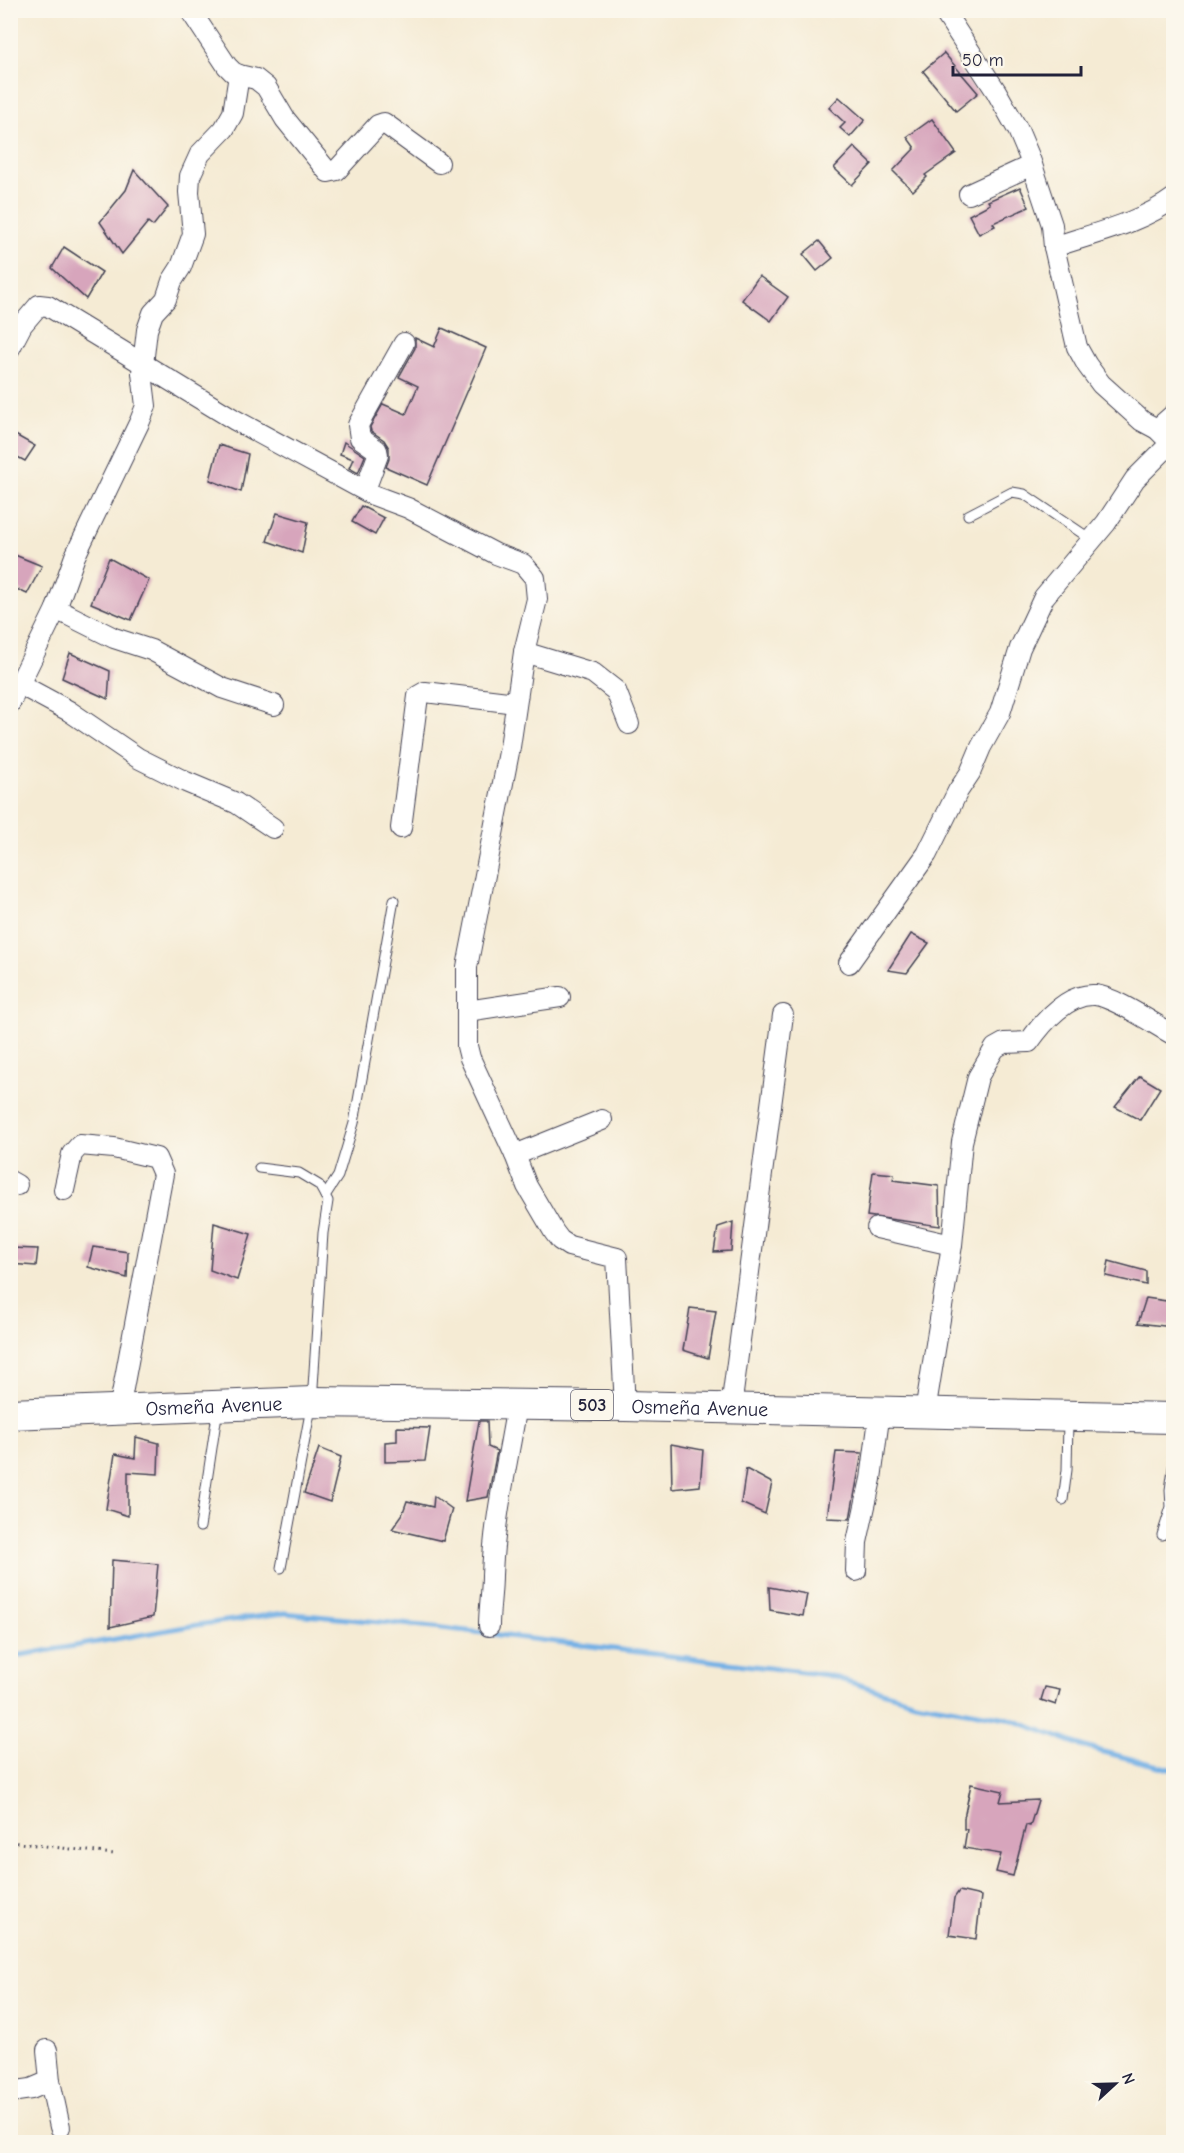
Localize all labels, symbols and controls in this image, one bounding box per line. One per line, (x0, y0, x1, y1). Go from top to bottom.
scale bar (953, 39, 1080, 77)
text: 50 m (962, 50, 1004, 71)
road number: 503 (571, 1390, 613, 1420)
street label: Osmeña Avenue (145, 1392, 283, 1420)
street label: Osmeña Avenue (631, 1395, 768, 1421)
north arrow (1085, 2054, 1145, 2114)
text: N (1118, 2071, 1138, 2087)

